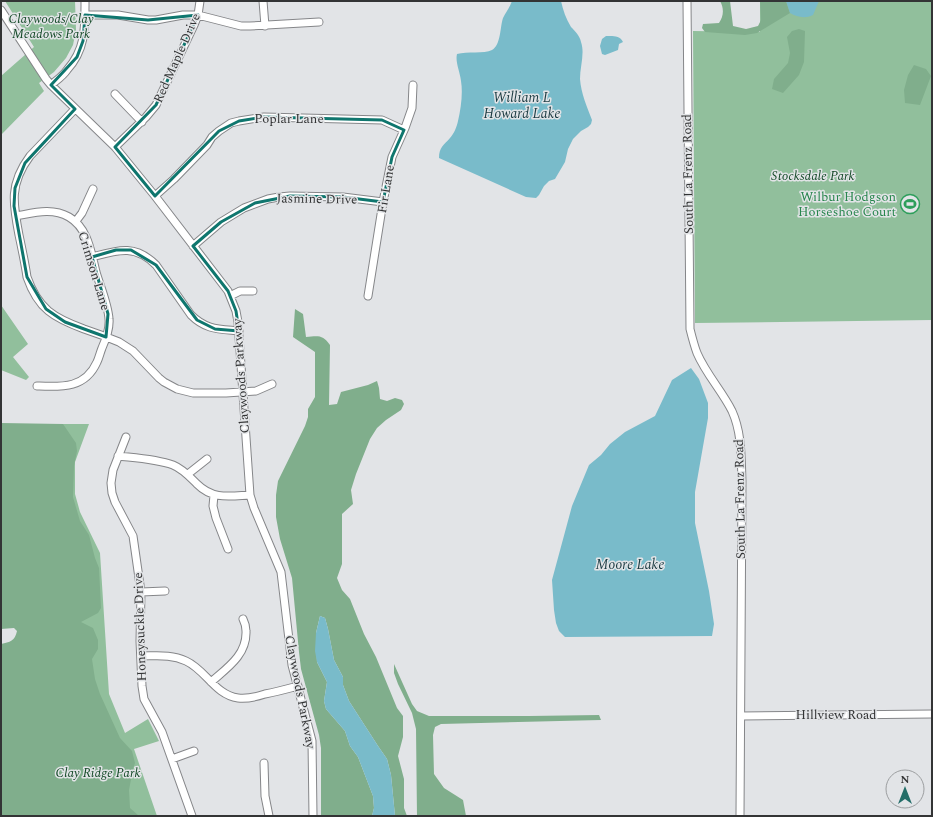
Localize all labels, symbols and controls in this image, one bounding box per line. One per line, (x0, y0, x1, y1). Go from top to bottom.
park label: Claywoods/Clay Meadows Park (9, 9, 94, 44)
street label: Red Maple Drive (148, 10, 206, 106)
water label: William L Howard Lake (484, 87, 560, 124)
street label: Poplar Lane (254, 109, 324, 129)
street label: South La Frenz Road (677, 114, 699, 234)
street label: Fir Lane (372, 163, 400, 215)
park label: Stocksdale Park (771, 166, 855, 186)
place label: Wilbur Hodgson Horseshoe Court (798, 187, 896, 222)
street label: Jasmine Drive (276, 188, 358, 210)
sports icon: Wilbur Hodgson Horseshoe Court (899, 193, 921, 215)
street label: Crimson Lane (72, 229, 116, 313)
street label: Claywoods Parkway (227, 317, 255, 434)
street label: South La Frenz Road (729, 439, 751, 559)
water label: Moore Lake (596, 554, 664, 575)
street label: Honeysuckle Drive (128, 572, 152, 682)
street label: Claywoods Parkway (279, 634, 321, 751)
street label: Hillview Road (795, 705, 877, 725)
park label: Clay Ridge Park (55, 763, 141, 783)
north arrow (885, 769, 925, 809)
text: N (901, 771, 910, 788)

